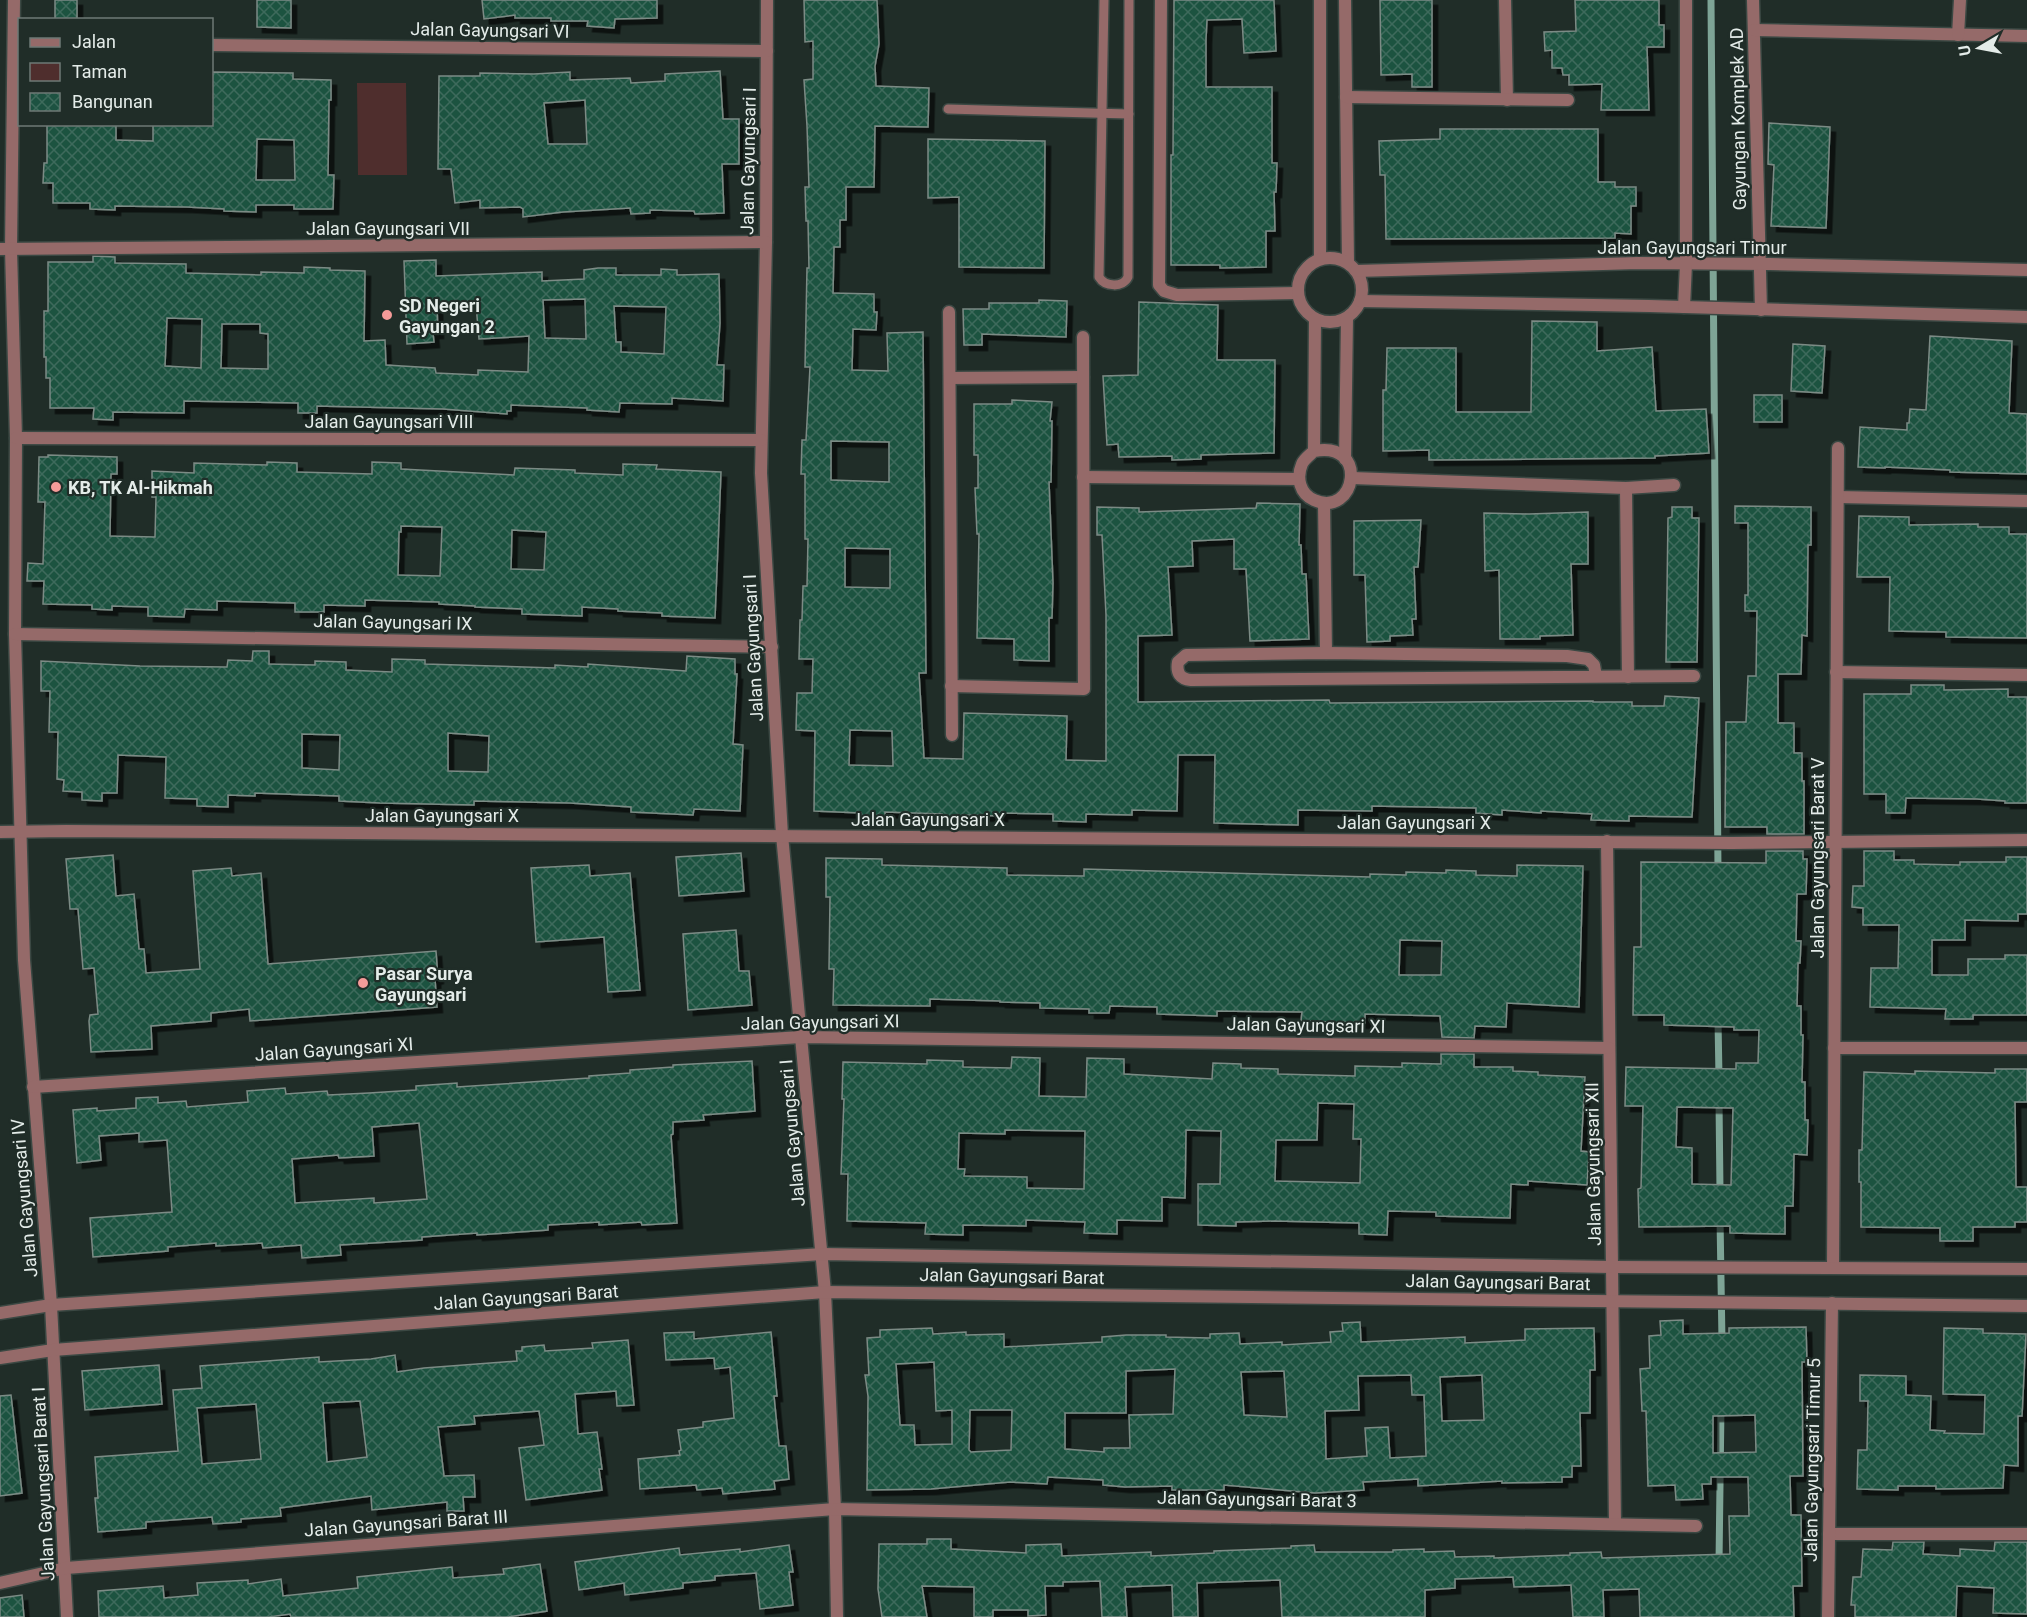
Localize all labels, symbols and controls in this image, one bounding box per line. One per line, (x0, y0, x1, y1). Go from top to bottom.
legend (18, 18, 213, 126)
street label: Jalan Gayungsari VI (410, 18, 570, 42)
north arrow (1949, 18, 2009, 78)
street label: Gayungan Komplek AD (1726, 27, 1750, 211)
text: Jalan (72, 31, 116, 52)
text: U (1954, 44, 1975, 57)
text: Taman (72, 61, 127, 82)
street label: Jalan Gayungsari I (736, 87, 760, 235)
text: Bangunan (72, 91, 153, 112)
street label: Jalan Gayungsari VII (306, 218, 470, 239)
street label: Jalan Gayungsari Timur (1597, 237, 1787, 258)
place label: SD Negeri Gayungan 2 (399, 295, 495, 337)
marker: SD Negeri Gayungan 2 (380, 308, 394, 322)
street label: Jalan Gayungsari VIII (305, 411, 473, 432)
place label: KB, TK Al-Hikmah (68, 477, 213, 498)
marker: KB, TK Al-Hikmah (49, 480, 63, 494)
street label: Jalan Gayungsari I (739, 574, 767, 722)
street label: Jalan Gayungsari IX (313, 610, 473, 634)
street label: Jalan Gayungsari Barat V (1807, 757, 1828, 959)
street label: Jalan Gayungsari X (365, 805, 519, 826)
street label: Jalan Gayungsari X (851, 809, 1005, 830)
street label: Jalan Gayungsari X (1337, 812, 1491, 833)
place label: Pasar Surya Gayungsari (375, 963, 473, 1005)
marker: Pasar Surya Gayungsari (356, 976, 370, 990)
street label: Jalan Gayungsari XI (740, 1010, 900, 1034)
street label: Jalan Gayungsari XI (1226, 1013, 1386, 1037)
street label: Jalan Gayungsari XI (254, 1033, 414, 1065)
street label: Jalan Gayungsari I (775, 1059, 809, 1207)
street label: Jalan Gayungsari XII (1581, 1082, 1605, 1246)
street label: Jalan Gayungsari IV (7, 1117, 41, 1278)
street label: Jalan Gayungsari Barat (919, 1264, 1105, 1288)
street label: Jalan Gayungsari Barat (1405, 1270, 1591, 1294)
street label: Jalan Gayungsari Barat (433, 1280, 619, 1314)
street label: Jalan Gayungsari Timur 5 (1800, 1358, 1824, 1562)
street label: Jalan Gayungsari Barat I (27, 1386, 59, 1582)
street label: Jalan Gayungsari Barat 3 (1157, 1487, 1357, 1511)
street label: Jalan Gayungsari Barat III (303, 1505, 509, 1541)

